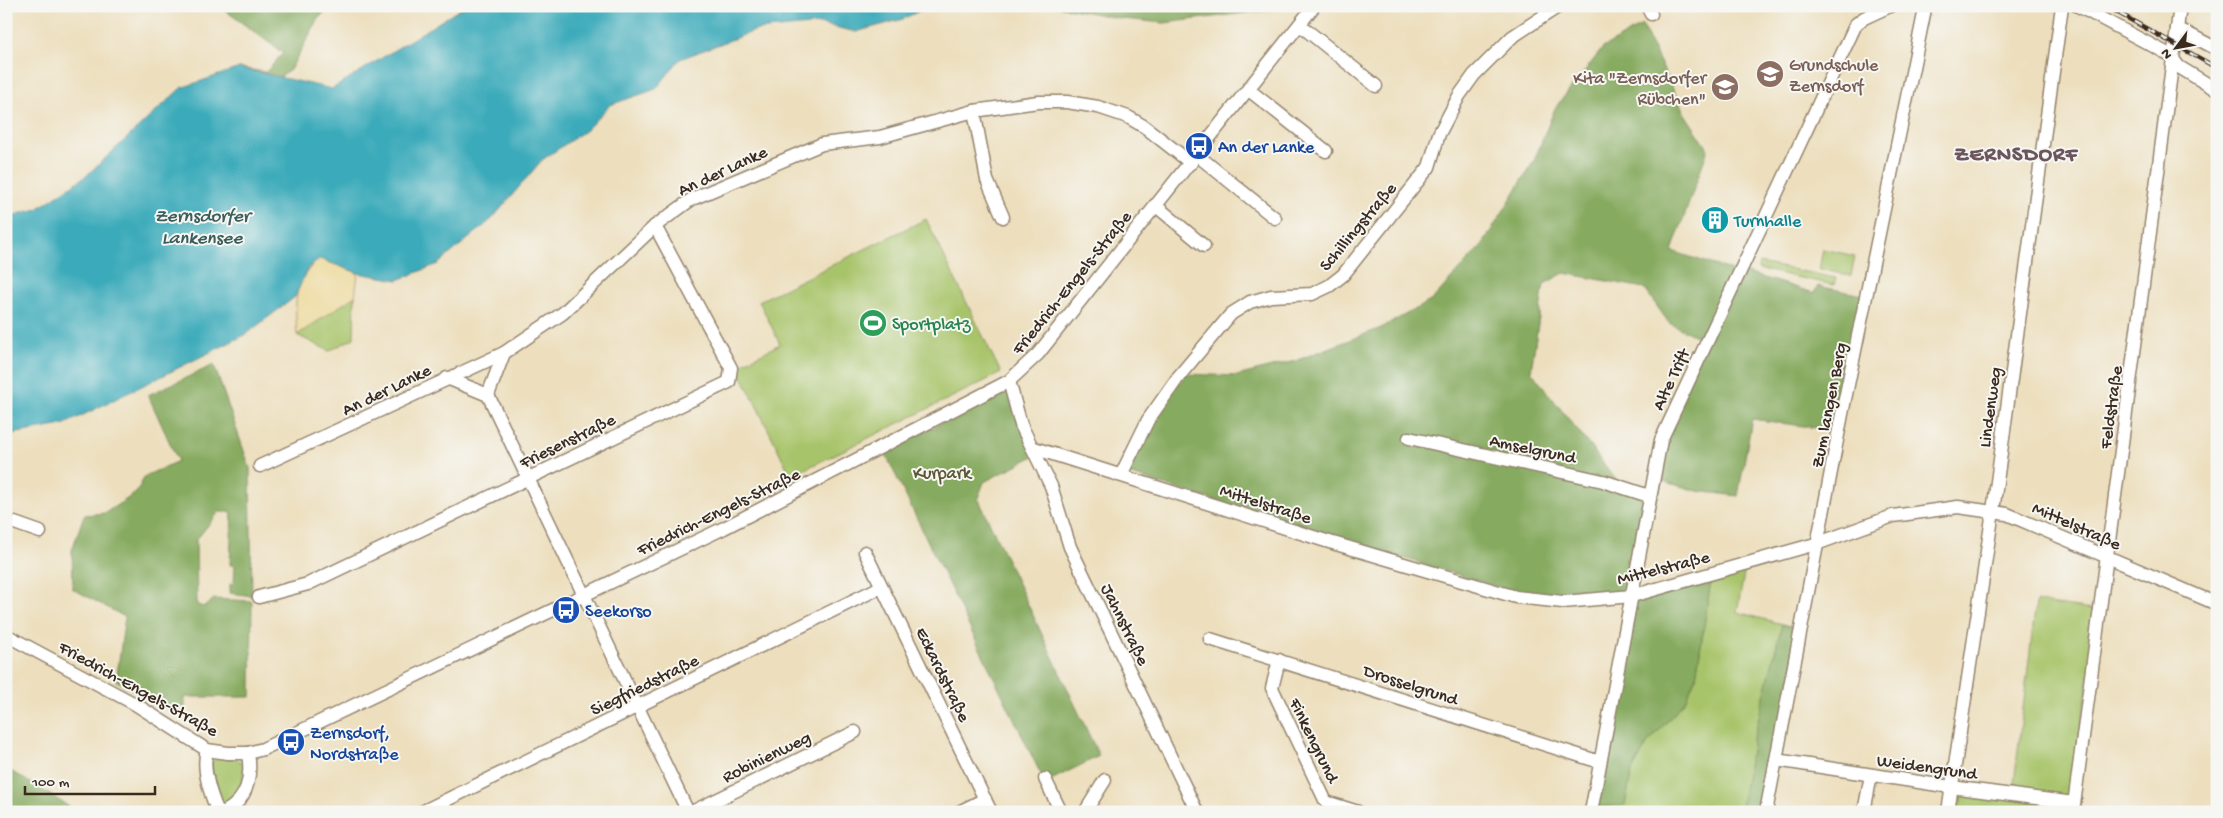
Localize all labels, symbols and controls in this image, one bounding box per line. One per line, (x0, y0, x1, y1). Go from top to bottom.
north arrow (2150, 22, 2200, 72)
text: N (2157, 45, 2177, 62)
place label: Grundschule Zernsdorf (1789, 56, 1879, 98)
school or university icon: Grundschule Zernsdorf (1755, 59, 1785, 89)
place label: Kita "Zernsdorfer Rübchen" (1573, 69, 1708, 111)
school or university icon: Kita "Zernsdorfer Rübchen" (1710, 72, 1740, 102)
bus stop icon: An der Lanke (1184, 131, 1214, 161)
place label: An der Lanke (1218, 138, 1315, 159)
street label: An der Lanke (675, 142, 772, 202)
district label: ZERNSDORF (1954, 143, 2078, 169)
street label: Schillingstraße (1316, 178, 1403, 276)
building icon: Turnhalle (1700, 205, 1730, 235)
water label: Zernsdorfer Lankensee (155, 206, 254, 251)
street label: Friedrich-Engels-Straße (1008, 207, 1138, 360)
place label: Turnhalle (1733, 212, 1802, 233)
sports icon: Sportplatz (858, 308, 888, 338)
place label: Sportplatz (892, 315, 971, 336)
street label: Zum langen Berg (1808, 341, 1853, 470)
street label: Alte Trift (1649, 344, 1696, 414)
street label: An der Lanke (339, 360, 436, 422)
street label: Feldstraße (2096, 364, 2129, 451)
street label: Lindenweg (1975, 366, 2008, 449)
street label: Friesenstraße (516, 410, 620, 475)
street label: Amselgrund (1488, 431, 1579, 470)
street label: Friedrich-Engels-Straße (633, 464, 805, 562)
park label: Kurpark (913, 464, 973, 485)
street label: Mittelstraße (1217, 481, 1314, 530)
street label: Mittelstraße (2028, 498, 2124, 556)
street label: Mittelstraße (1615, 548, 1713, 591)
street label: Jahnstraße (1095, 581, 1153, 670)
bus stop icon: Seekorso (551, 595, 581, 625)
place label: Seekorso (585, 602, 652, 623)
street label: Eckardstraße (910, 624, 974, 727)
street label: Friedrich-Engels-Straße (54, 637, 222, 743)
street label: Siegfriedstraße (587, 651, 703, 722)
street label: Drosselgrund (1359, 661, 1462, 712)
street label: Finkengrund (1283, 694, 1343, 788)
place label: Zernsdorf, Nordstraße (310, 724, 399, 766)
bus stop icon: Zernsdorf, Nordstraße (276, 727, 306, 757)
street label: Robinienweg (719, 728, 815, 789)
street label: Weidengrund (1875, 751, 1980, 786)
scale bar (25, 763, 155, 795)
text: 100 m (31, 774, 70, 792)

